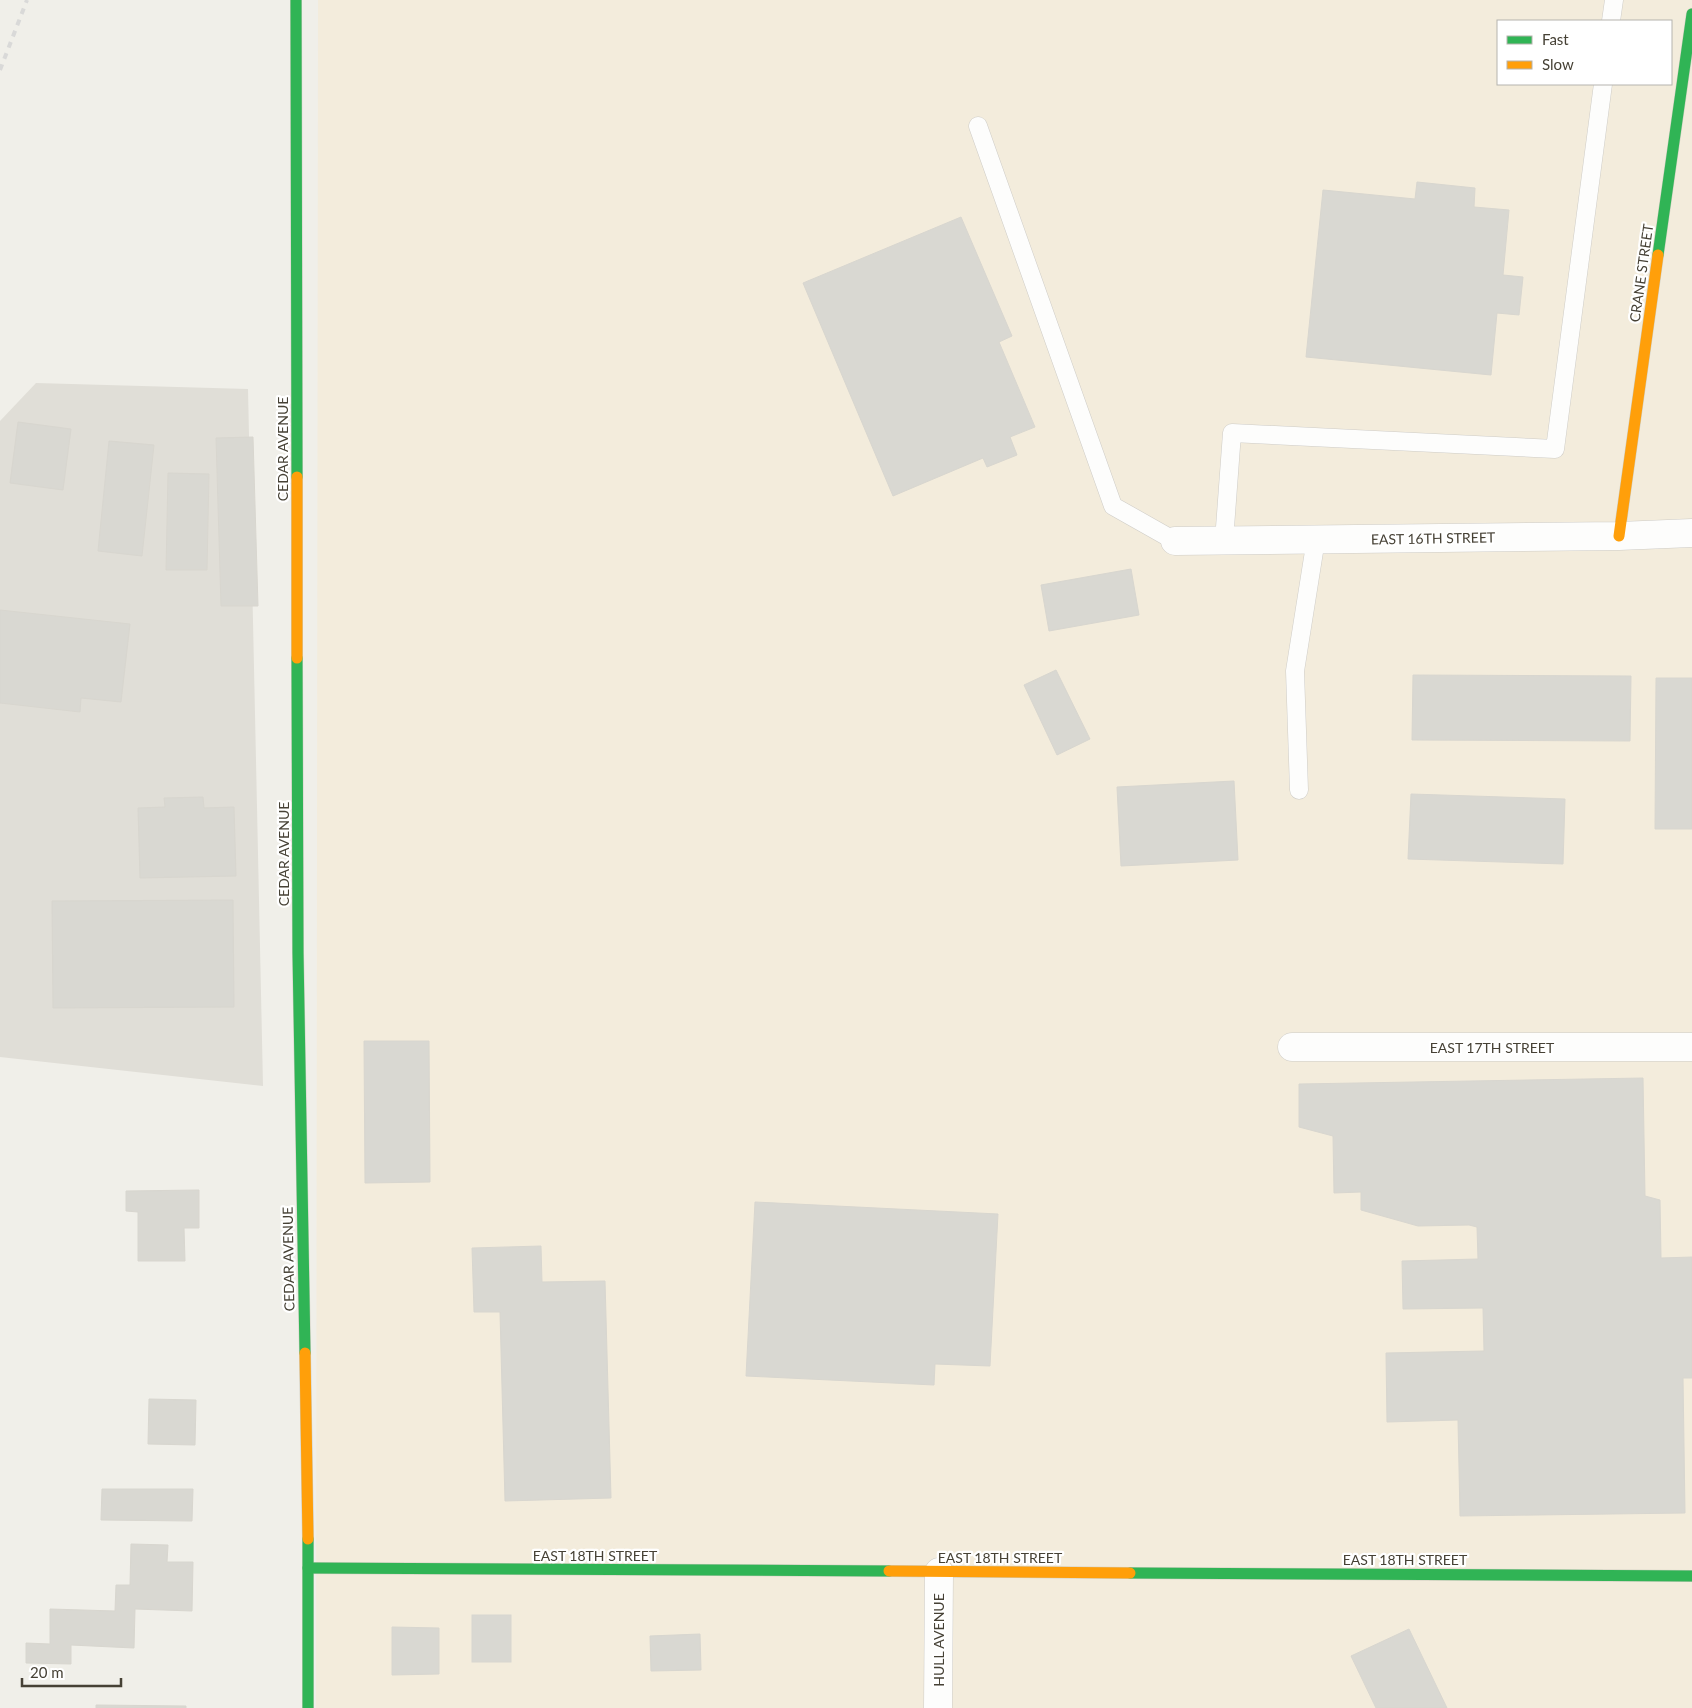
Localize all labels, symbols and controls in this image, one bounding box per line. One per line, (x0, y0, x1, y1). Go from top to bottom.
legend (1497, 20, 1672, 85)
text: Fast (1542, 30, 1569, 48)
text: Slow (1542, 55, 1574, 73)
street label: CRANE STREET (1626, 222, 1656, 323)
street label: CEDAR AVENUE (274, 397, 291, 501)
street label: EAST 16TH STREET (1371, 528, 1496, 548)
street label: CEDAR AVENUE (275, 802, 292, 906)
street label: EAST 17TH STREET (1430, 1039, 1555, 1056)
street label: CEDAR AVENUE (279, 1207, 297, 1311)
street label: EAST 18TH STREET (533, 1547, 658, 1564)
street label: EAST 18TH STREET (938, 1549, 1063, 1566)
street label: EAST 18TH STREET (1343, 1551, 1468, 1568)
street label: HULL AVENUE (930, 1593, 947, 1687)
scale bar (22, 1656, 121, 1688)
text: 20 m (30, 1663, 64, 1681)

